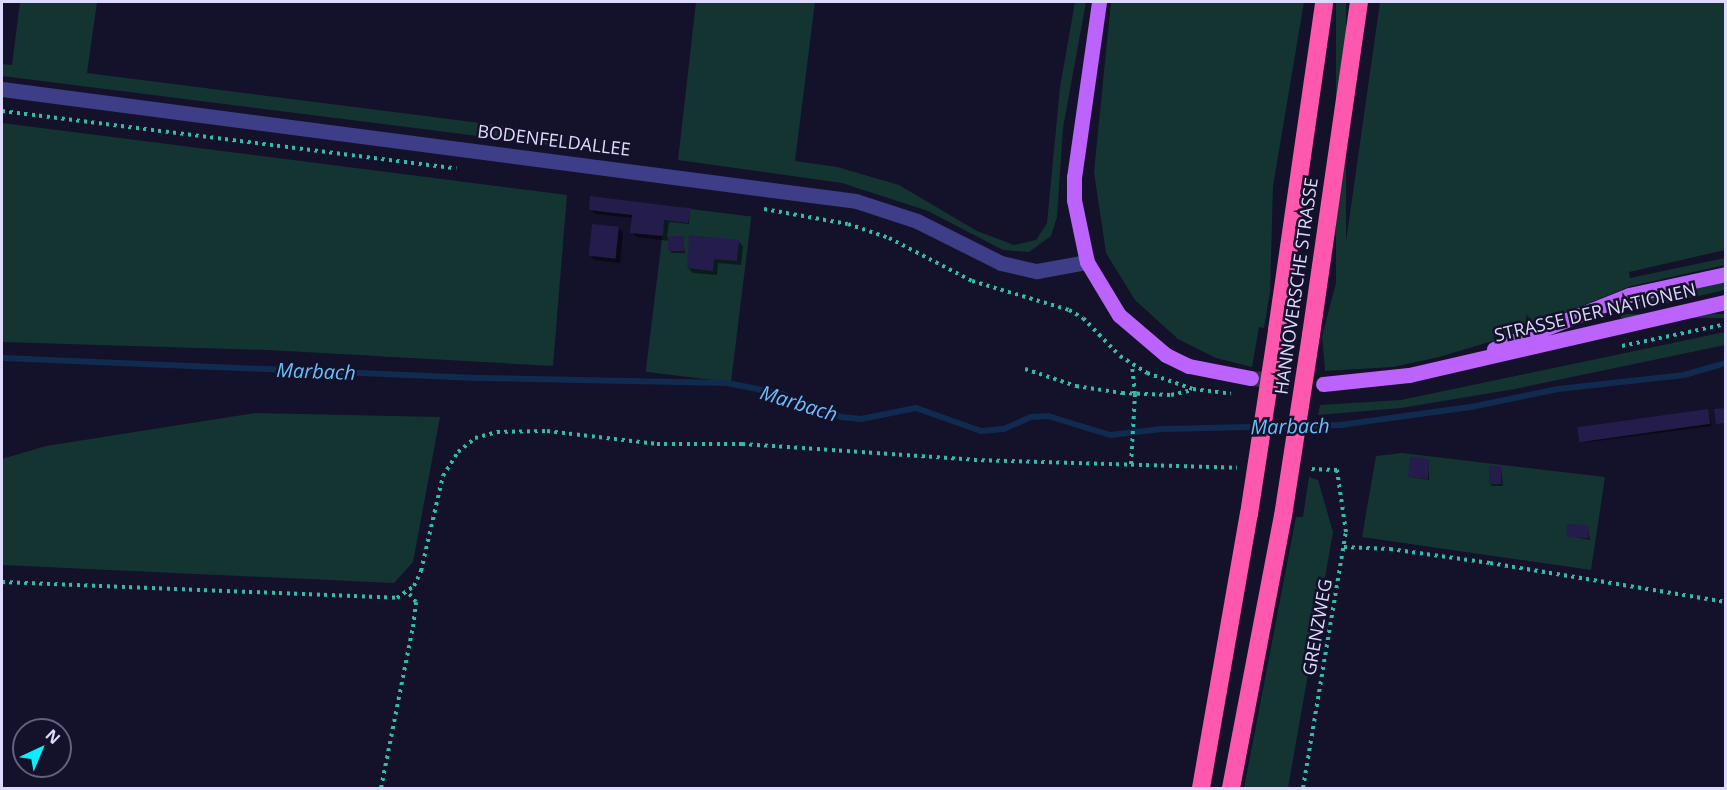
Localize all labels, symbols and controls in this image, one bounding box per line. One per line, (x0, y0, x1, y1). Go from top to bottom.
street label: BODENFELDALLEE (476, 120, 632, 160)
street label: HANNOVERSCHE STRASSE (1270, 176, 1322, 396)
street label: STRASSE DER NATIONEN (1492, 278, 1698, 346)
water label: Marbach (276, 358, 356, 384)
water label: Marbach (758, 380, 840, 426)
water label: Marbach (1250, 413, 1330, 439)
street label: GRENZWEG (1298, 577, 1336, 677)
north arrow (12, 718, 72, 778)
text: N (41, 724, 65, 749)

